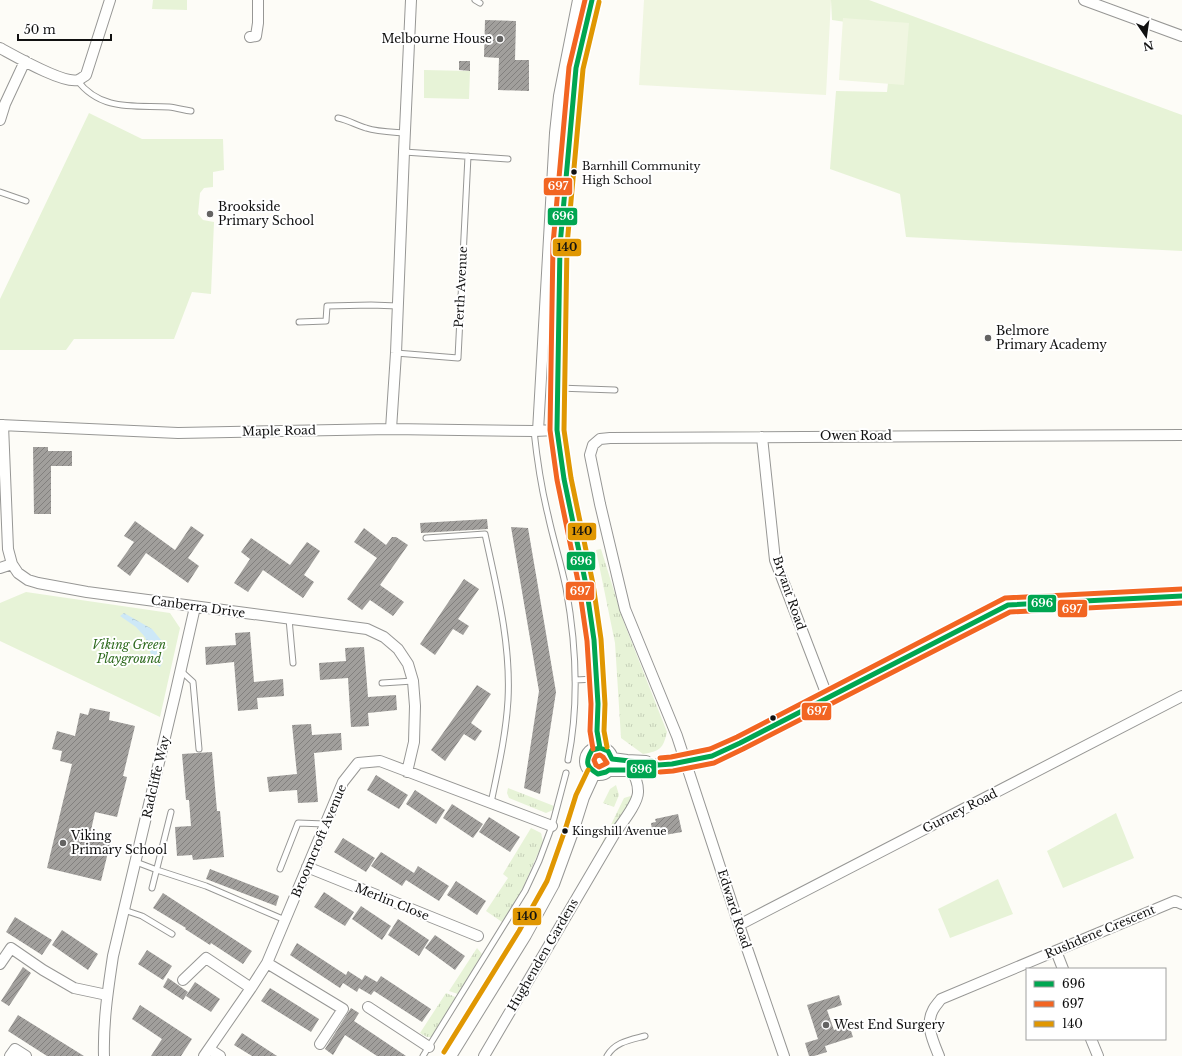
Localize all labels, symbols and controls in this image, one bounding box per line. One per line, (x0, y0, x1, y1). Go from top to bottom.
scale bar (18, 16, 111, 42)
north arrow (1126, 16, 1166, 56)
text: 50 m (24, 22, 56, 37)
place label: Melbourne House (381, 31, 492, 46)
marker: Melbourne House (495, 34, 505, 44)
text: N (1141, 38, 1155, 54)
place label: Barnhill Community High School (582, 159, 701, 187)
marker: Barnhill Community High School (569, 167, 579, 177)
line badge: 697 (543, 177, 573, 196)
text: 697 (548, 179, 569, 193)
place label: Brookside Primary School (218, 199, 314, 228)
line badge: 696 (547, 207, 578, 226)
marker: Brookside Primary School (205, 209, 215, 219)
text: 696 (552, 209, 574, 223)
line badge: 140 (552, 238, 582, 257)
text: 140 (557, 240, 577, 254)
street label: Perth Avenue (451, 246, 470, 328)
place label: Belmore Primary Academy (996, 323, 1107, 352)
marker: Belmore Primary Academy (983, 333, 993, 343)
street label: Maple Road (242, 422, 316, 439)
street label: Owen Road (820, 428, 892, 443)
line badge: 140 (567, 522, 597, 541)
text: 140 (572, 524, 592, 538)
line badge: 696 (566, 551, 596, 571)
text: 696 (570, 554, 592, 568)
street label: Bryant Road (770, 554, 809, 632)
line badge: 697 (565, 581, 595, 601)
text: 697 (570, 584, 591, 598)
street label: Canberra Drive (150, 592, 246, 621)
line badge: 696 (1027, 594, 1057, 613)
text: 696 (1031, 596, 1053, 610)
line badge: 697 (1057, 599, 1088, 618)
text: 697 (1062, 602, 1083, 616)
park label: Viking Green Playground (92, 637, 167, 666)
line badge: 697 (801, 702, 832, 721)
text: 697 (807, 704, 828, 718)
unlabelled marker (768, 713, 778, 723)
street label: Radcliffe Way (139, 734, 172, 820)
line badge: 696 (626, 759, 657, 779)
text: 696 (630, 762, 652, 776)
street label: Broomcroft Avenue (288, 782, 349, 900)
street label: Gurney Road (920, 785, 1000, 836)
place label: Kingshill Avenue (572, 824, 667, 838)
marker: Kingshill Avenue (560, 826, 570, 836)
place label: Viking Primary School (70, 828, 167, 857)
marker: Viking Primary School (58, 838, 68, 848)
street label: Edward Road (715, 867, 754, 950)
street label: Merlin Close (353, 880, 432, 923)
street label: Hughenden Gardens (504, 896, 581, 1014)
street label: Rushdene Crescent (1042, 901, 1158, 962)
line badge: 140 (512, 907, 542, 926)
text: 140 (517, 909, 537, 923)
legend (1026, 968, 1166, 1040)
text: 696 (1062, 976, 1085, 991)
text: 697 (1062, 996, 1084, 1011)
text: 140 (1062, 1016, 1083, 1031)
place label: West End Surgery (833, 1017, 945, 1032)
marker: West End Surgery (821, 1020, 831, 1030)

